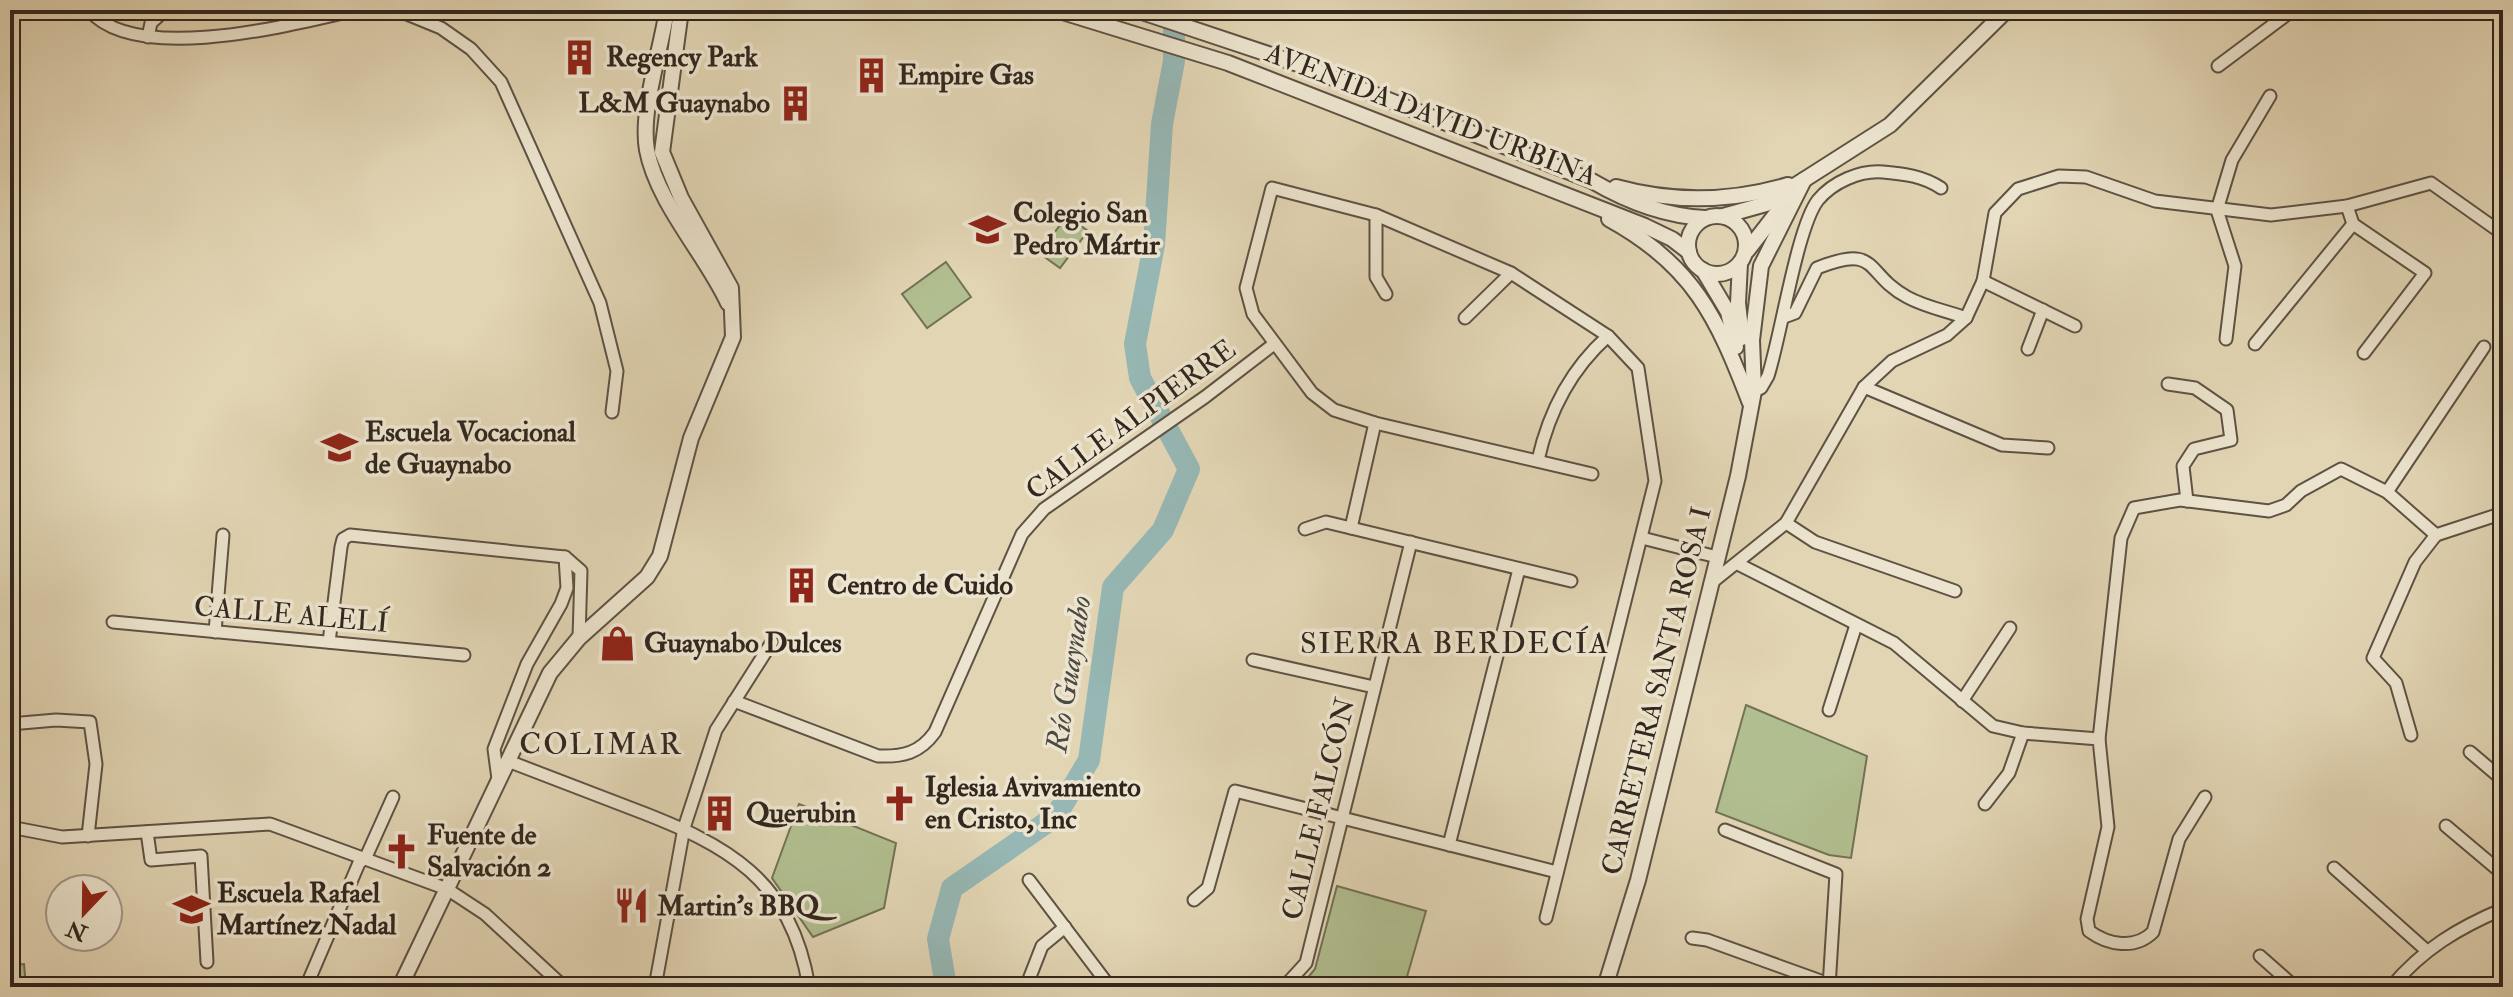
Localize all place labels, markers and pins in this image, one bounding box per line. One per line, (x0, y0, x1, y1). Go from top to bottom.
building icon: Regency Park (561, 38, 599, 76)
place label: Regency Park (606, 40, 758, 75)
building icon: Empire Gas (853, 56, 891, 94)
place label: Empire Gas (898, 58, 1034, 93)
building icon: L&M Guaynabo (777, 84, 815, 122)
place label: L&M Guaynabo (579, 86, 771, 121)
place label: Colegio San Pedro Mártir (1013, 196, 1160, 263)
school or university icon: Colegio San Pedro Mártir (968, 210, 1006, 248)
place label: Escuela Vocacional de Guaynabo (365, 415, 577, 482)
school or university icon: Escuela Vocacional de Guaynabo (320, 429, 358, 467)
building icon: Centro de Cuido (782, 566, 820, 604)
place label: Centro de Cuido (827, 568, 1013, 603)
shop icon: Guaynabo Dulces (599, 624, 637, 662)
place label: Guaynabo Dulces (644, 626, 842, 661)
place label: Iglesia Avivamiento en Cristo, Inc (925, 770, 1141, 837)
church icon: Iglesia Avivamiento en Cristo, Inc (880, 784, 918, 822)
building icon: Querubin (701, 794, 739, 832)
place label: Querubin (746, 796, 857, 831)
place label: Fuente de Salvación 2 (427, 818, 551, 885)
church icon: Fuente de Salvación 2 (382, 832, 420, 870)
place label: Escuela Rafael Martínez Nadal (216, 876, 397, 943)
restaurant icon: Martin's BBQ (612, 887, 650, 925)
place label: Martin's BBQ (656, 889, 838, 924)
school or university icon: Escuela Rafael Martínez Nadal (172, 890, 210, 928)

